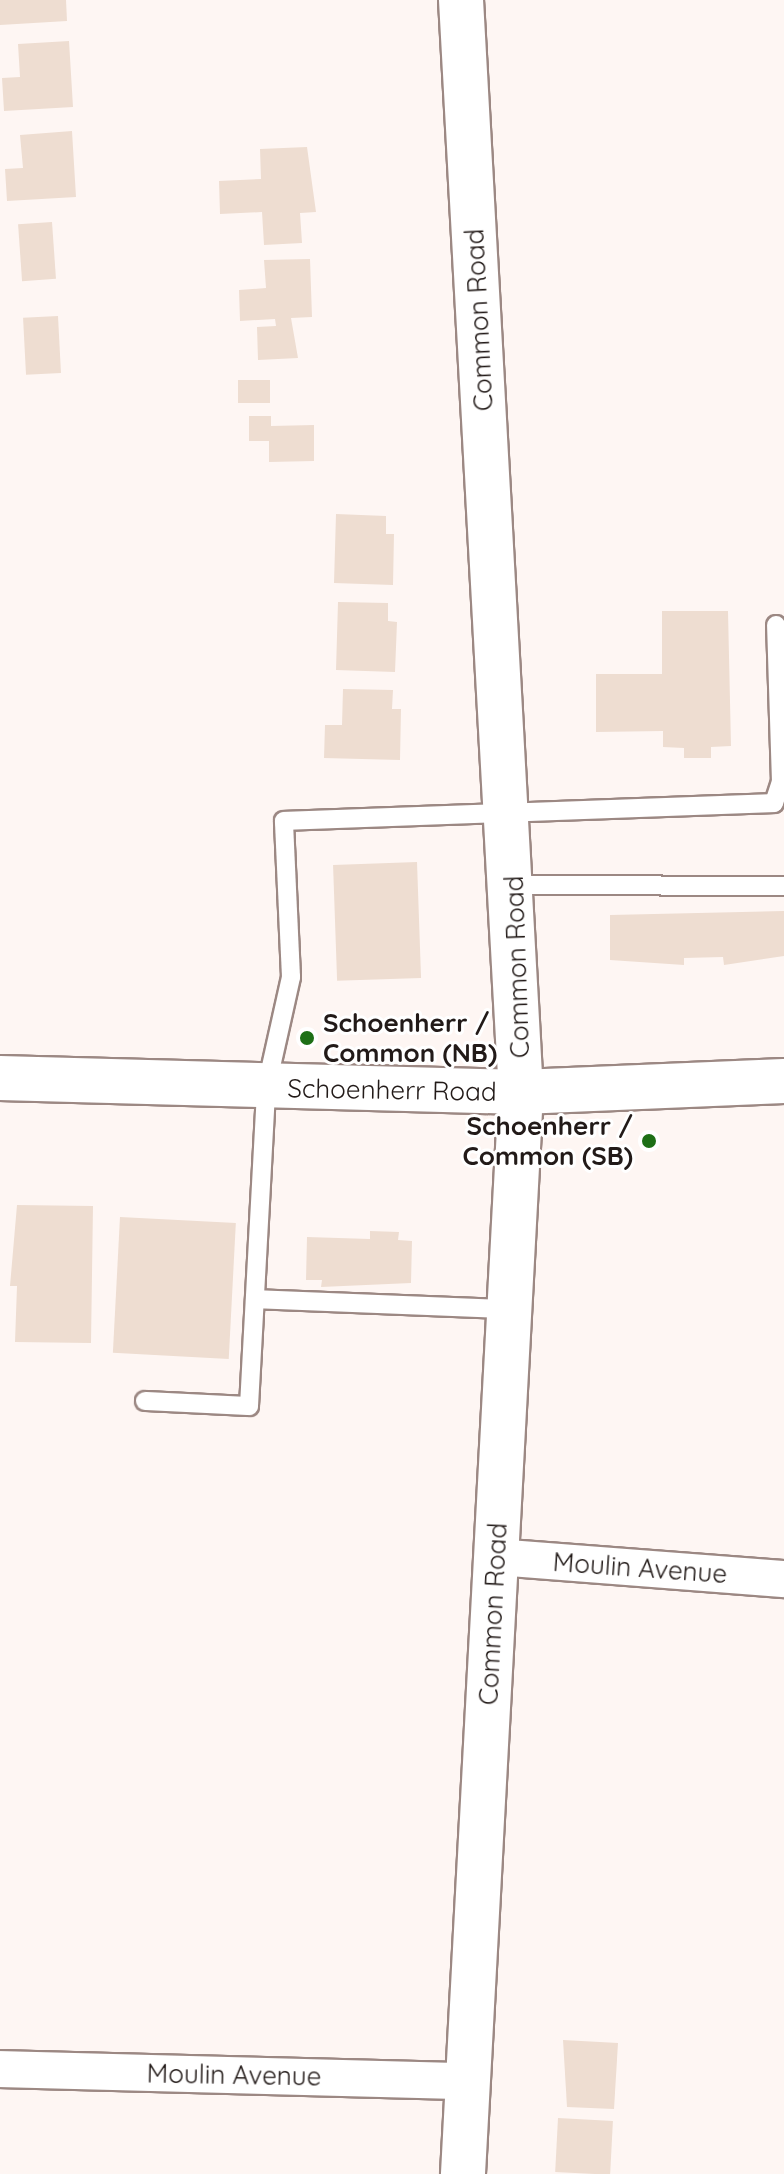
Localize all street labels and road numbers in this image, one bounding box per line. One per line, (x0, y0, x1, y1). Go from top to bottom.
street label: Common Road (459, 228, 499, 412)
street label: Common Road (498, 875, 536, 1059)
street label: Schoenherr Road (287, 1073, 497, 1107)
street label: Common Road (473, 1522, 513, 1706)
street label: Moulin Avenue (552, 1546, 728, 1590)
street label: Moulin Avenue (146, 2058, 322, 2092)

